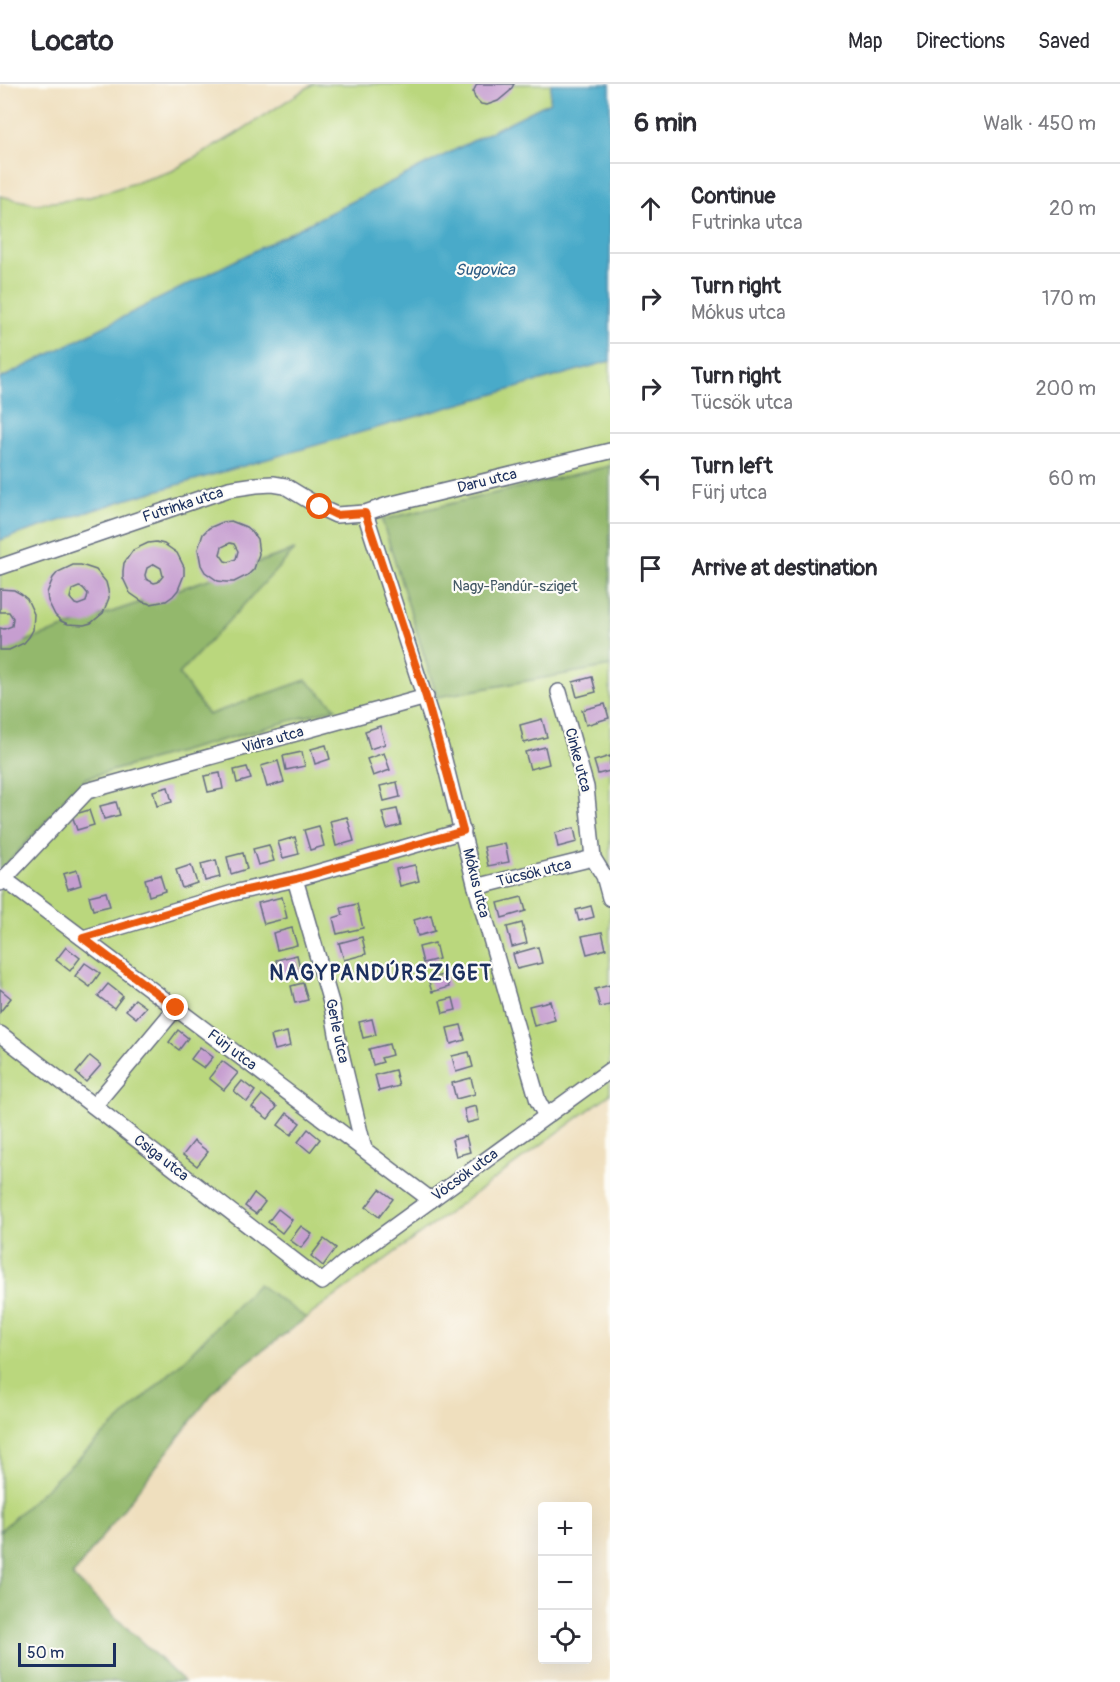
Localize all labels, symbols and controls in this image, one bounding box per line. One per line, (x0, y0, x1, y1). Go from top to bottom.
text: Locato (30, 24, 114, 59)
text: Map (848, 28, 883, 55)
text: Directions (916, 28, 1005, 55)
text: Saved (1038, 28, 1090, 55)
text: 6 min (634, 107, 697, 139)
text: Walk · 450 m (983, 111, 1096, 136)
text: Continue (691, 182, 775, 210)
icon: ahead (634, 192, 667, 225)
text: 20 m (1049, 196, 1096, 221)
text: Futrinka utca (691, 210, 803, 235)
water label: Sugovica (455, 260, 516, 280)
text: Turn right (691, 272, 781, 300)
icon: right (634, 282, 667, 315)
text: 170 m (1042, 286, 1096, 311)
text: Mókus utca (691, 300, 786, 325)
text: Turn right (691, 362, 781, 390)
icon: right (634, 372, 667, 405)
text: 200 m (1035, 376, 1096, 401)
text: Tücsök utca (691, 390, 793, 415)
text: Turn left (691, 452, 773, 480)
icon: left (634, 462, 667, 495)
street label: Daru utca (455, 464, 519, 498)
text: 60 m (1049, 466, 1096, 491)
text: Fürj utca (691, 480, 767, 505)
street label: Futrinka utca (140, 483, 226, 527)
route start (306, 493, 332, 519)
icon: arrive (634, 552, 667, 585)
text: Arrive at destination (691, 554, 877, 582)
park label: Nagy-Pandúr-sziget (453, 577, 578, 596)
street label: Vidra utca (240, 722, 306, 758)
street label: Cinke utca (560, 726, 596, 794)
street label: Mókus utca (458, 846, 494, 920)
street label: Tücsök utca (495, 855, 573, 891)
district label: NAGYPANDÚRSZIGET (269, 960, 493, 987)
route end (162, 994, 188, 1020)
street label: Gerle utca (321, 997, 353, 1065)
street label: Fürj utca (204, 1025, 261, 1075)
street label: Csiga utca (130, 1131, 192, 1185)
street label: Vöcsök utca (428, 1145, 502, 1205)
map controls (538, 1502, 592, 1664)
button: + (538, 1502, 592, 1556)
button: − (538, 1556, 592, 1610)
button: locate (538, 1610, 592, 1664)
scale bar (18, 1640, 116, 1668)
text: 50 m (27, 1643, 64, 1663)

